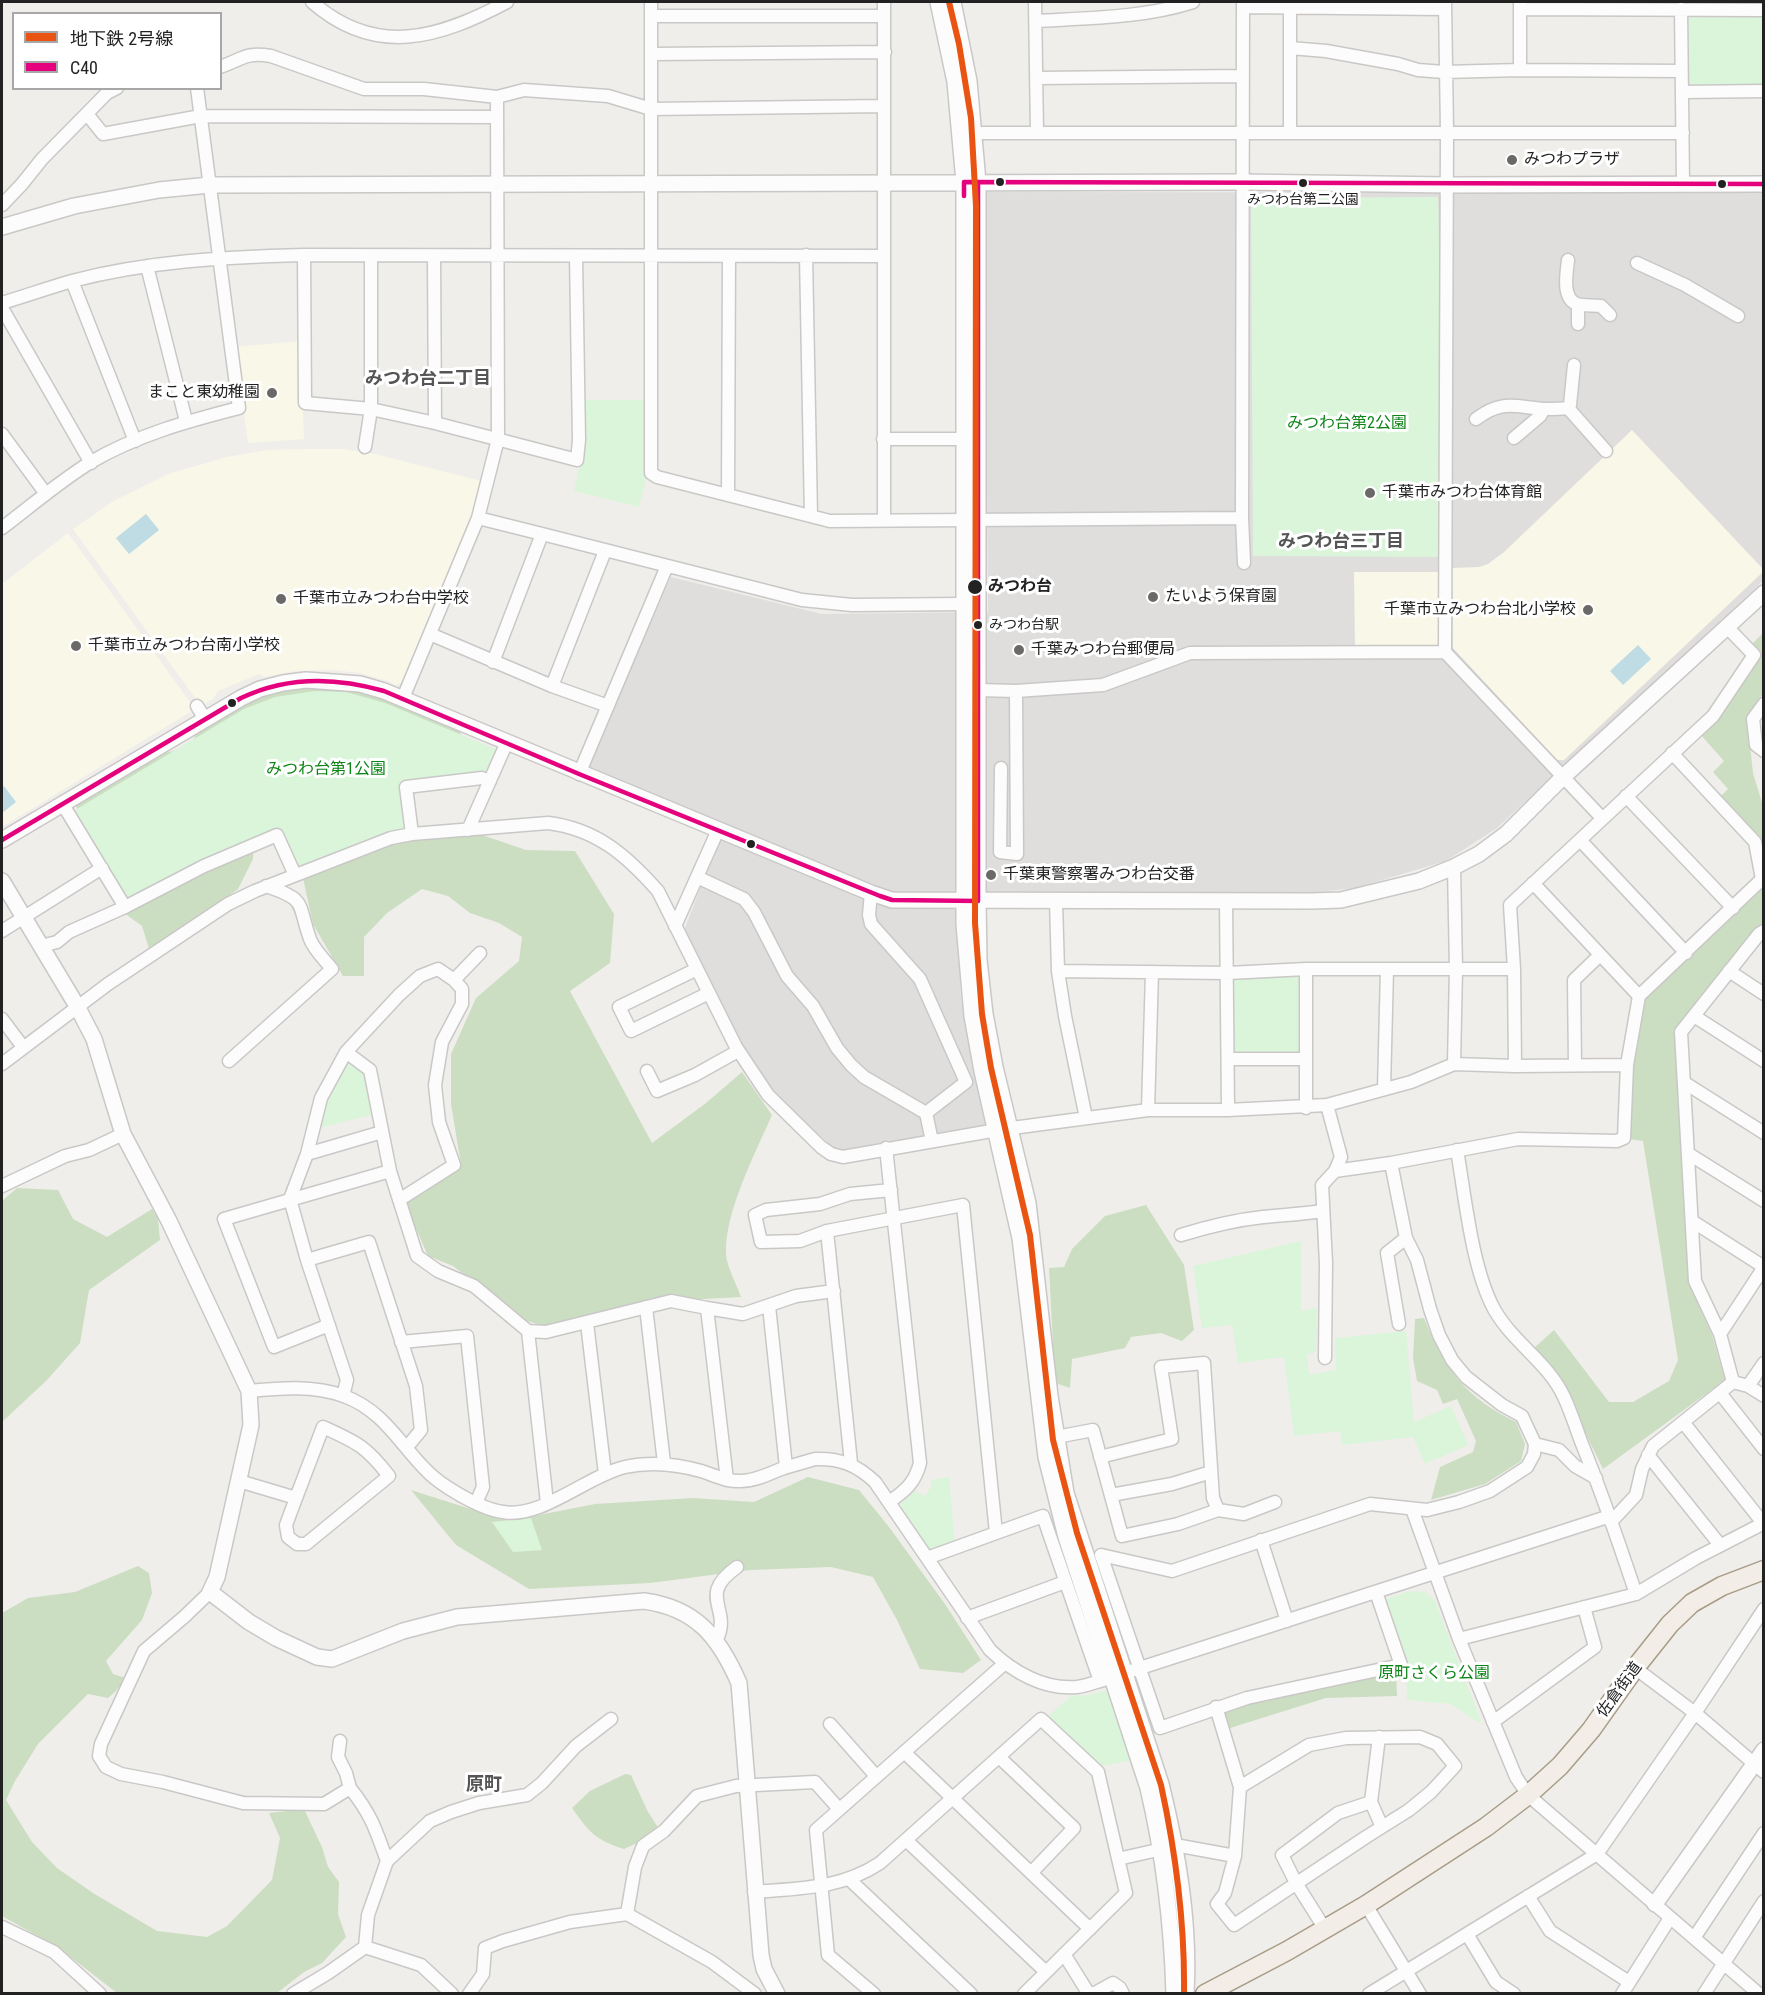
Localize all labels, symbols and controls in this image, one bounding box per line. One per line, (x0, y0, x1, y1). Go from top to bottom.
legend (12, 12, 222, 90)
text: 地下鉄 2号線 (70, 28, 173, 49)
text: C40 (70, 57, 98, 78)
place label: みつわプラザ (1524, 150, 1620, 170)
marker: みつわプラザ (1505, 153, 1519, 167)
unlabelled marker (994, 176, 1006, 188)
marker: みつわ台第二公園 (1297, 177, 1309, 189)
unlabelled marker (1716, 178, 1728, 190)
place label: みつわ台第二公園 (1247, 192, 1359, 208)
district label: みつわ台二丁目 (365, 368, 491, 390)
place label: まこと東幼稚園 (148, 383, 260, 403)
marker: まこと東幼稚園 (265, 386, 279, 400)
park label: みつわ台第2公園 (1287, 414, 1407, 434)
place label: 千葉市みつわ台体育館 (1382, 483, 1542, 503)
marker: 千葉市みつわ台体育館 (1363, 486, 1377, 500)
district label: みつわ台三丁目 (1278, 531, 1404, 553)
place label: みつわ台 (988, 577, 1052, 597)
marker: みつわ台 (966, 578, 984, 596)
place label: たいよう保育園 (1165, 587, 1277, 607)
place label: 千葉市立みつわ台中学校 (293, 589, 469, 609)
marker: たいよう保育園 (1146, 590, 1160, 604)
marker: 千葉市立みつわ台中学校 (274, 592, 288, 606)
place label: 千葉市立みつわ台北小学校 (1384, 600, 1576, 620)
marker: 千葉市立みつわ台北小学校 (1581, 603, 1595, 617)
place label: みつわ台駅 (989, 617, 1059, 633)
marker: みつわ台駅 (972, 619, 984, 631)
place label: 千葉市立みつわ台南小学校 (88, 636, 280, 656)
marker: 千葉市立みつわ台南小学校 (69, 639, 83, 653)
place label: 千葉みつわ台郵便局 (1031, 640, 1175, 660)
marker: 千葉みつわ台郵便局 (1012, 643, 1026, 657)
unlabelled marker (226, 697, 238, 709)
park label: みつわ台第1公園 (266, 760, 386, 780)
unlabelled marker (745, 838, 757, 850)
place label: 千葉東警察署みつわ台交番 (1003, 865, 1195, 885)
marker: 千葉東警察署みつわ台交番 (984, 868, 998, 882)
street label: 佐倉街道 (1593, 1658, 1647, 1722)
park label: 原町さくら公園 (1378, 1664, 1490, 1684)
district label: 原町 (466, 1774, 502, 1796)

